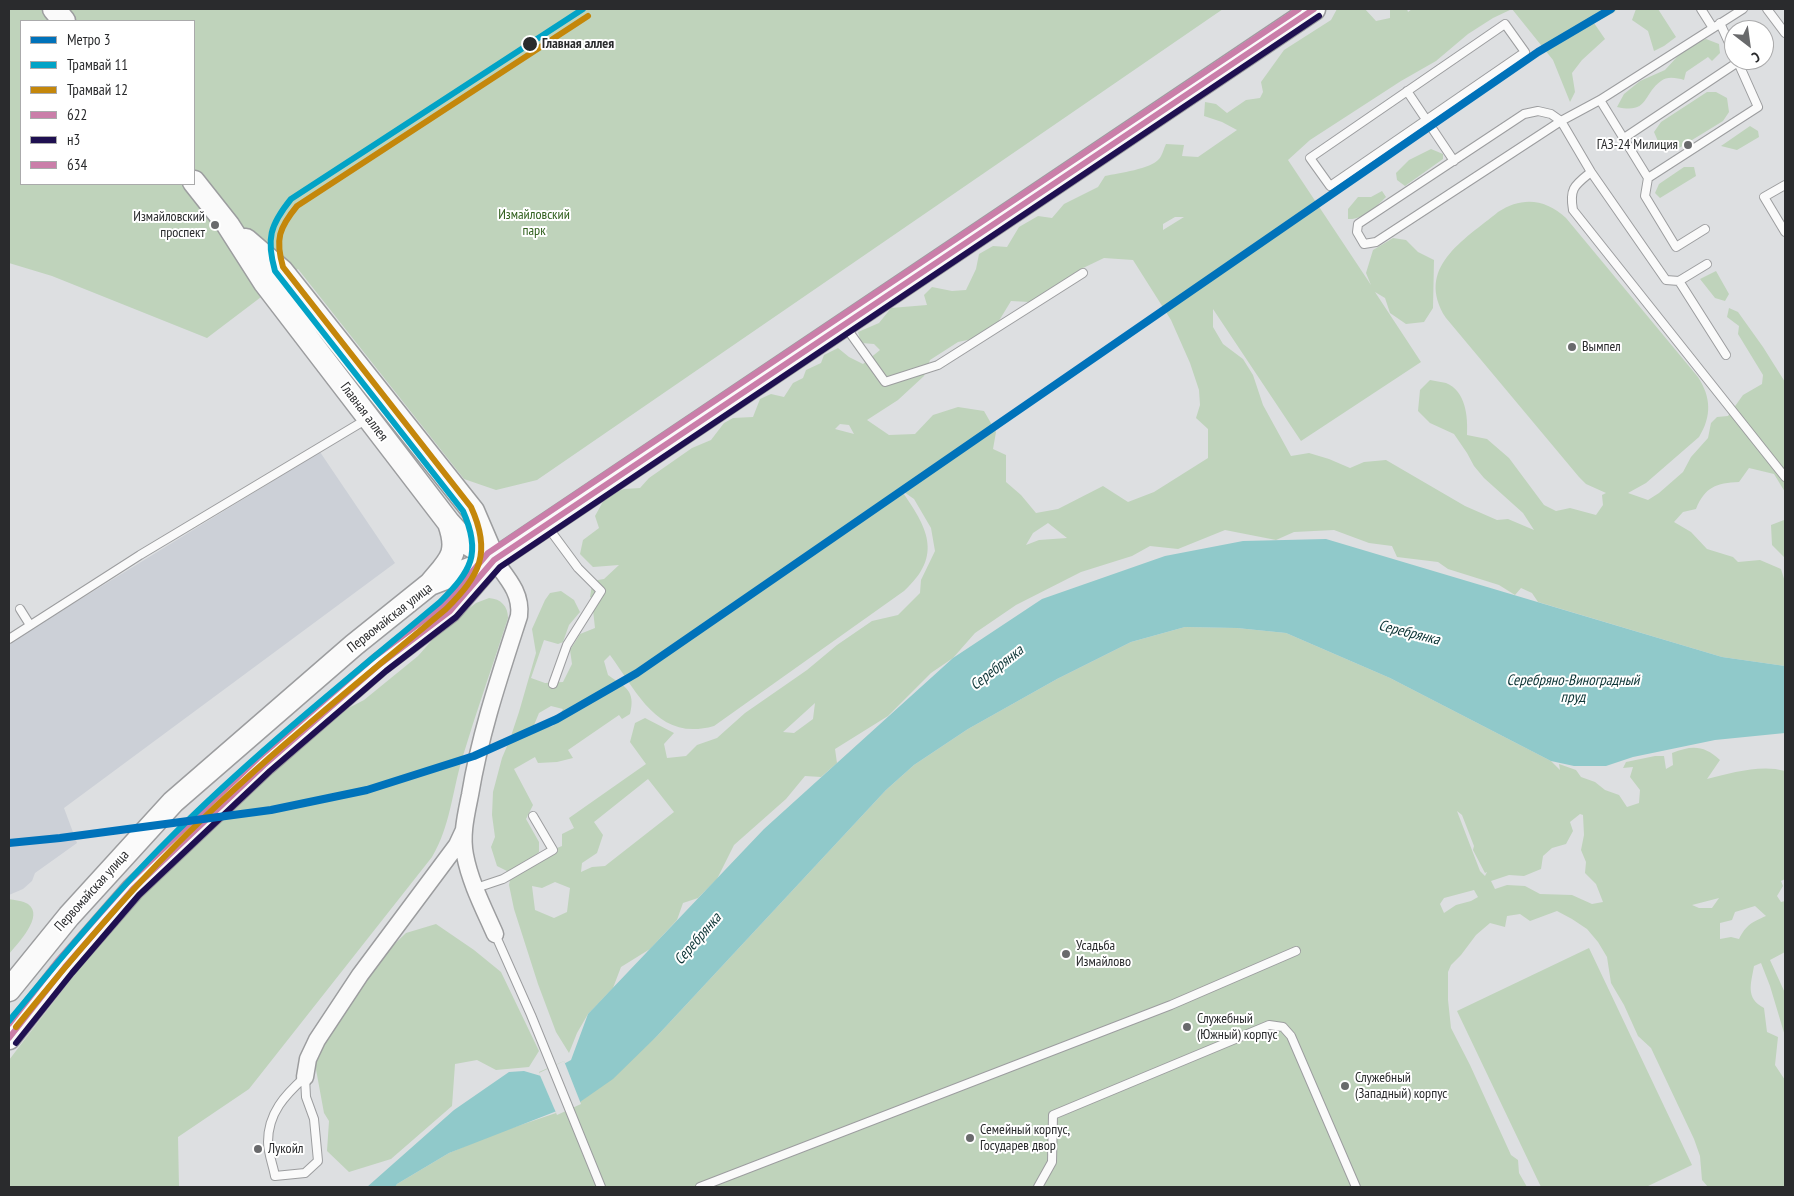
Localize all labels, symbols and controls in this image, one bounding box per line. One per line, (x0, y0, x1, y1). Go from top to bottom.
legend (20, 20, 195, 185)
north arrow (1724, 20, 1774, 70)
text: Метро 3 (67, 30, 111, 49)
marker: Главная аллея (521, 35, 539, 53)
place label: Главная аллея (542, 36, 614, 52)
text: С (1749, 48, 1763, 67)
text: Трамвай 11 (67, 55, 128, 74)
text: Трамвай 12 (67, 80, 128, 99)
text: 622 (67, 105, 87, 124)
text: н3 (67, 130, 80, 149)
place label: ГАЗ-24 Милиция (1597, 137, 1678, 153)
marker: ГАЗ-24 Милиция (1682, 139, 1694, 151)
text: 634 (67, 155, 87, 174)
park label: Измайловский парк (498, 207, 570, 240)
place label: Измайловский проспект (133, 209, 205, 242)
marker: Измайловский проспект (209, 219, 221, 231)
place label: Вымпел (1582, 339, 1621, 355)
marker: Вымпел (1566, 341, 1578, 353)
street label: Главная аллея (337, 379, 391, 445)
street label: Первомайская улица (344, 580, 436, 656)
water label: Серебрянка (1377, 617, 1441, 649)
water label: Серебрянка (967, 642, 1027, 694)
water label: Серебряно-Виноградный пруд (1507, 672, 1639, 707)
street label: Первомайская улица (51, 847, 133, 935)
water label: Серебрянка (671, 910, 725, 968)
place label: Усадьба Измайлово (1076, 938, 1131, 970)
marker: Усадьба Измайлово (1060, 948, 1072, 960)
place label: Служебный (Южный) корпус (1197, 1011, 1277, 1044)
marker: Служебный (Южный) корпус (1181, 1021, 1193, 1033)
place label: Служебный (Западный) корпус (1355, 1070, 1447, 1102)
marker: Служебный (Западный) корпус (1339, 1080, 1351, 1092)
place label: Семейный корпус, Государев двор (980, 1122, 1070, 1154)
marker: Семейный корпус, Государев двор (964, 1132, 976, 1144)
place label: Лукойл (268, 1141, 303, 1157)
marker: Лукойл (252, 1143, 264, 1155)

